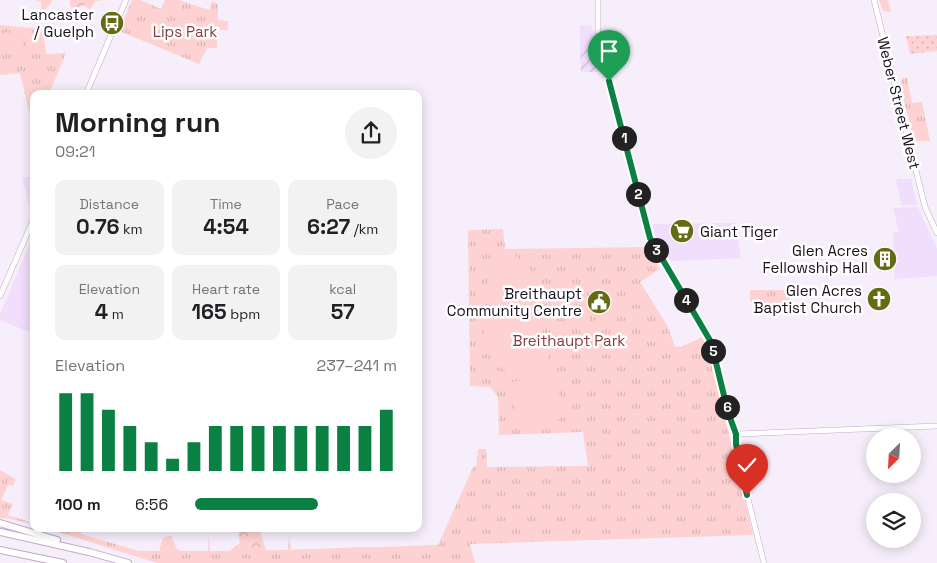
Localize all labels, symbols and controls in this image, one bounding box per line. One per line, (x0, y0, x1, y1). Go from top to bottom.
place label: Lancaster / Guelph (22, 5, 94, 41)
bus stop icon: Lancaster / Guelph (99, 10, 125, 36)
park label: Lips Park (153, 22, 217, 41)
pin (588, 30, 630, 81)
street label: Weber Street West (873, 35, 925, 171)
icon: arrive (595, 37, 623, 65)
text: Morning run (55, 104, 220, 140)
button: share (345, 107, 397, 159)
pin: 1 (612, 126, 636, 150)
text: 1 (621, 129, 628, 147)
text: 09:21 (55, 141, 95, 162)
pin: 2 (626, 182, 650, 206)
text: 2 (634, 185, 643, 203)
text: Distance (80, 195, 139, 213)
text: Time (210, 195, 242, 213)
text: Pace (326, 195, 359, 213)
text: 0.76 (76, 213, 119, 240)
text: 4:54 (203, 213, 249, 240)
text: 6:27 (307, 213, 350, 240)
supermarket icon: Giant Tiger (669, 218, 695, 244)
text: km (119, 220, 143, 238)
text: /km (350, 220, 378, 238)
place label: Giant Tiger (700, 222, 778, 241)
pin: 3 (644, 238, 668, 262)
text: 3 (652, 241, 661, 259)
place label: Glen Acres Fellowship Hall (763, 241, 868, 277)
building icon: Glen Acres Fellowship Hall (872, 246, 898, 272)
text: Elevation (79, 280, 140, 298)
text: Heart rate (192, 280, 260, 298)
text: kcal (329, 280, 356, 298)
place label: Glen Acres Baptist Church (754, 281, 862, 317)
place label: Breithaupt Community Centre (447, 284, 582, 320)
church icon: Glen Acres Baptist Church (866, 286, 892, 312)
pin: 4 (674, 288, 698, 312)
public building icon: Breithaupt Community Centre (586, 289, 612, 315)
text: 4 (682, 291, 691, 309)
text: 4 (95, 298, 108, 325)
text: 165 (192, 298, 227, 325)
text: 57 (331, 298, 355, 325)
text: m (108, 305, 124, 323)
text: bpm (227, 305, 260, 323)
park label: Breithaupt Park (513, 331, 625, 350)
pin: 5 (700, 338, 726, 364)
text: 5 (709, 342, 718, 360)
text: Elevation (55, 355, 125, 376)
text: 237–241 m (317, 355, 397, 376)
pin: 6 (714, 394, 740, 420)
text: 6 (723, 398, 732, 416)
north arrow (866, 428, 921, 482)
map controls (866, 428, 921, 548)
pin (726, 444, 768, 495)
icon: check (733, 451, 761, 479)
button: layers (866, 493, 921, 548)
text: 100 m (55, 494, 101, 515)
text: 6:56 (135, 494, 168, 515)

